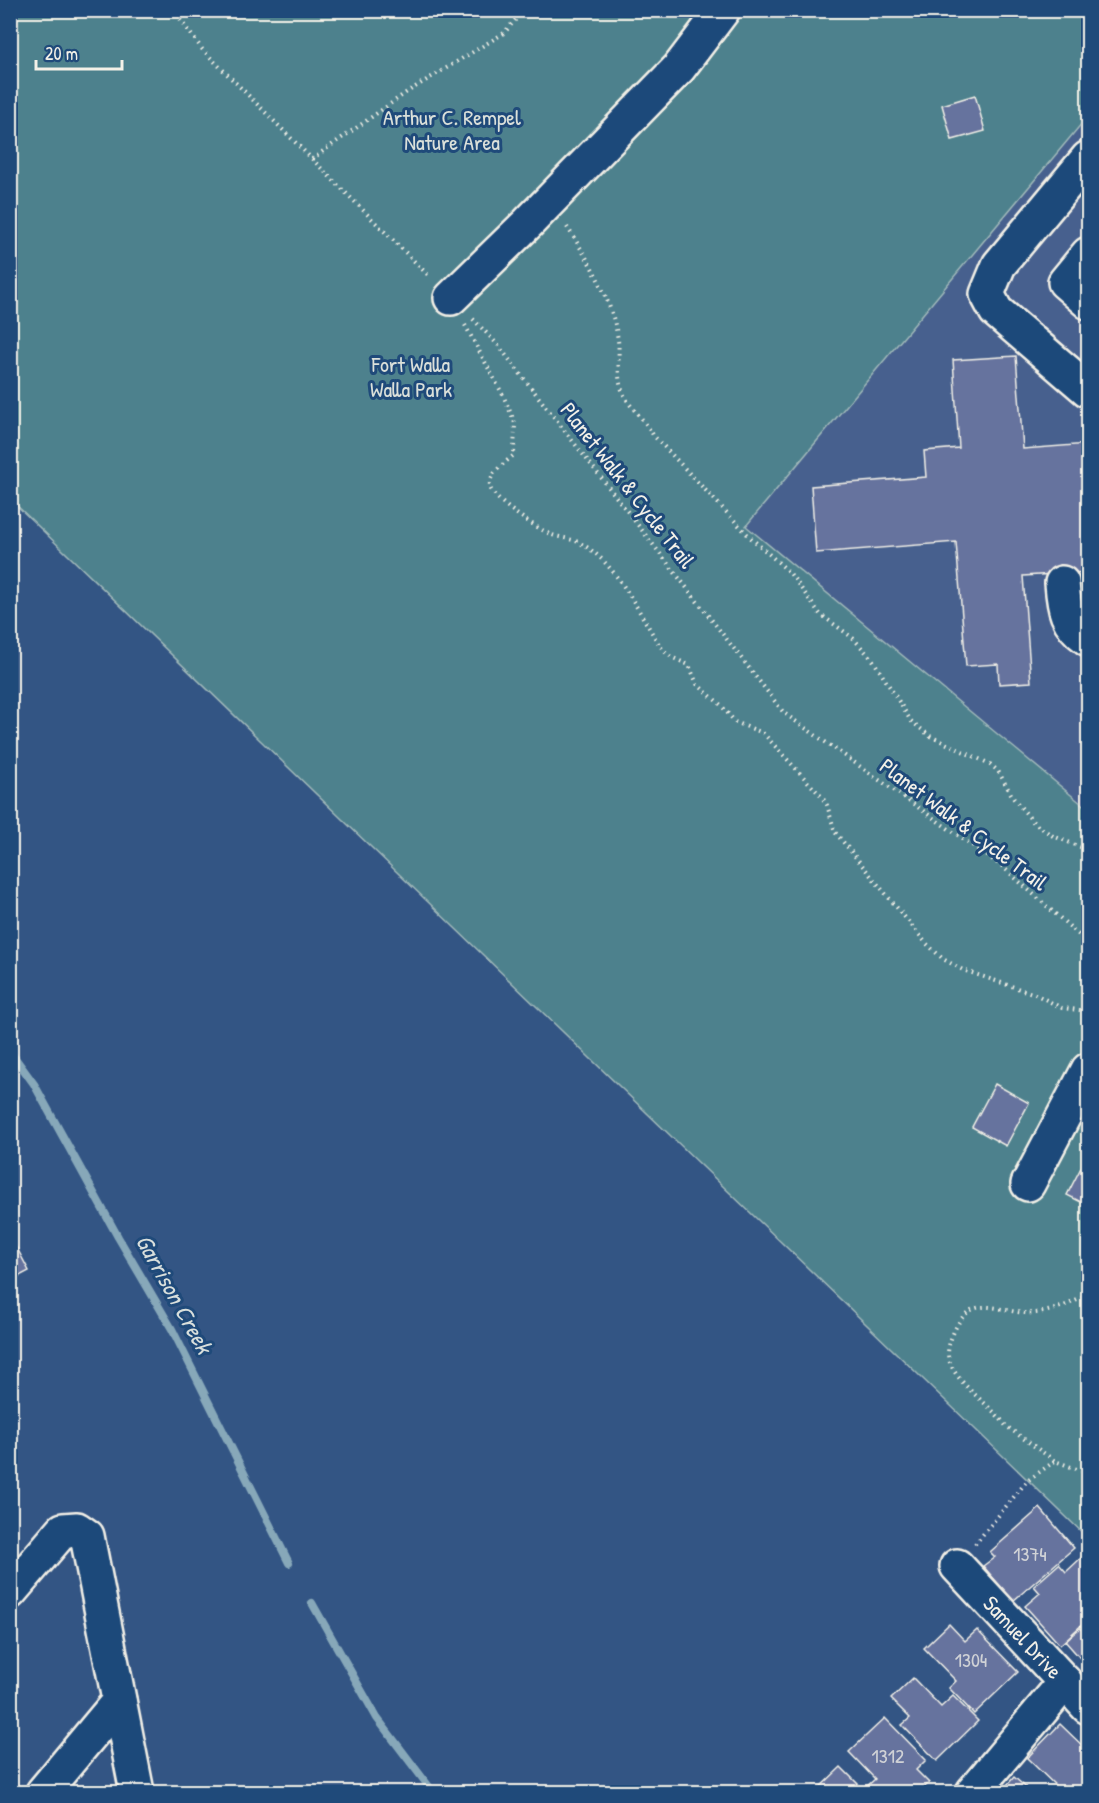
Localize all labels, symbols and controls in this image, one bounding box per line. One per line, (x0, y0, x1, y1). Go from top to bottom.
scale bar (36, 33, 122, 71)
text: 20 m (45, 41, 78, 66)
park label: Arthur C. Rempel Nature Area (383, 102, 521, 157)
park label: Fort Walla Walla Park (370, 349, 452, 404)
street label: Planet Walk & Cycle Trail (554, 396, 702, 574)
street label: Planet Walk & Cycle Trail (874, 751, 1054, 897)
water label: Garrison Creek (129, 1228, 222, 1361)
house number: 1374 (1013, 1540, 1047, 1567)
street label: Samuel Drive (977, 1589, 1069, 1685)
house number: 1304 (955, 1646, 987, 1673)
house number: 1312 (872, 1742, 905, 1769)

